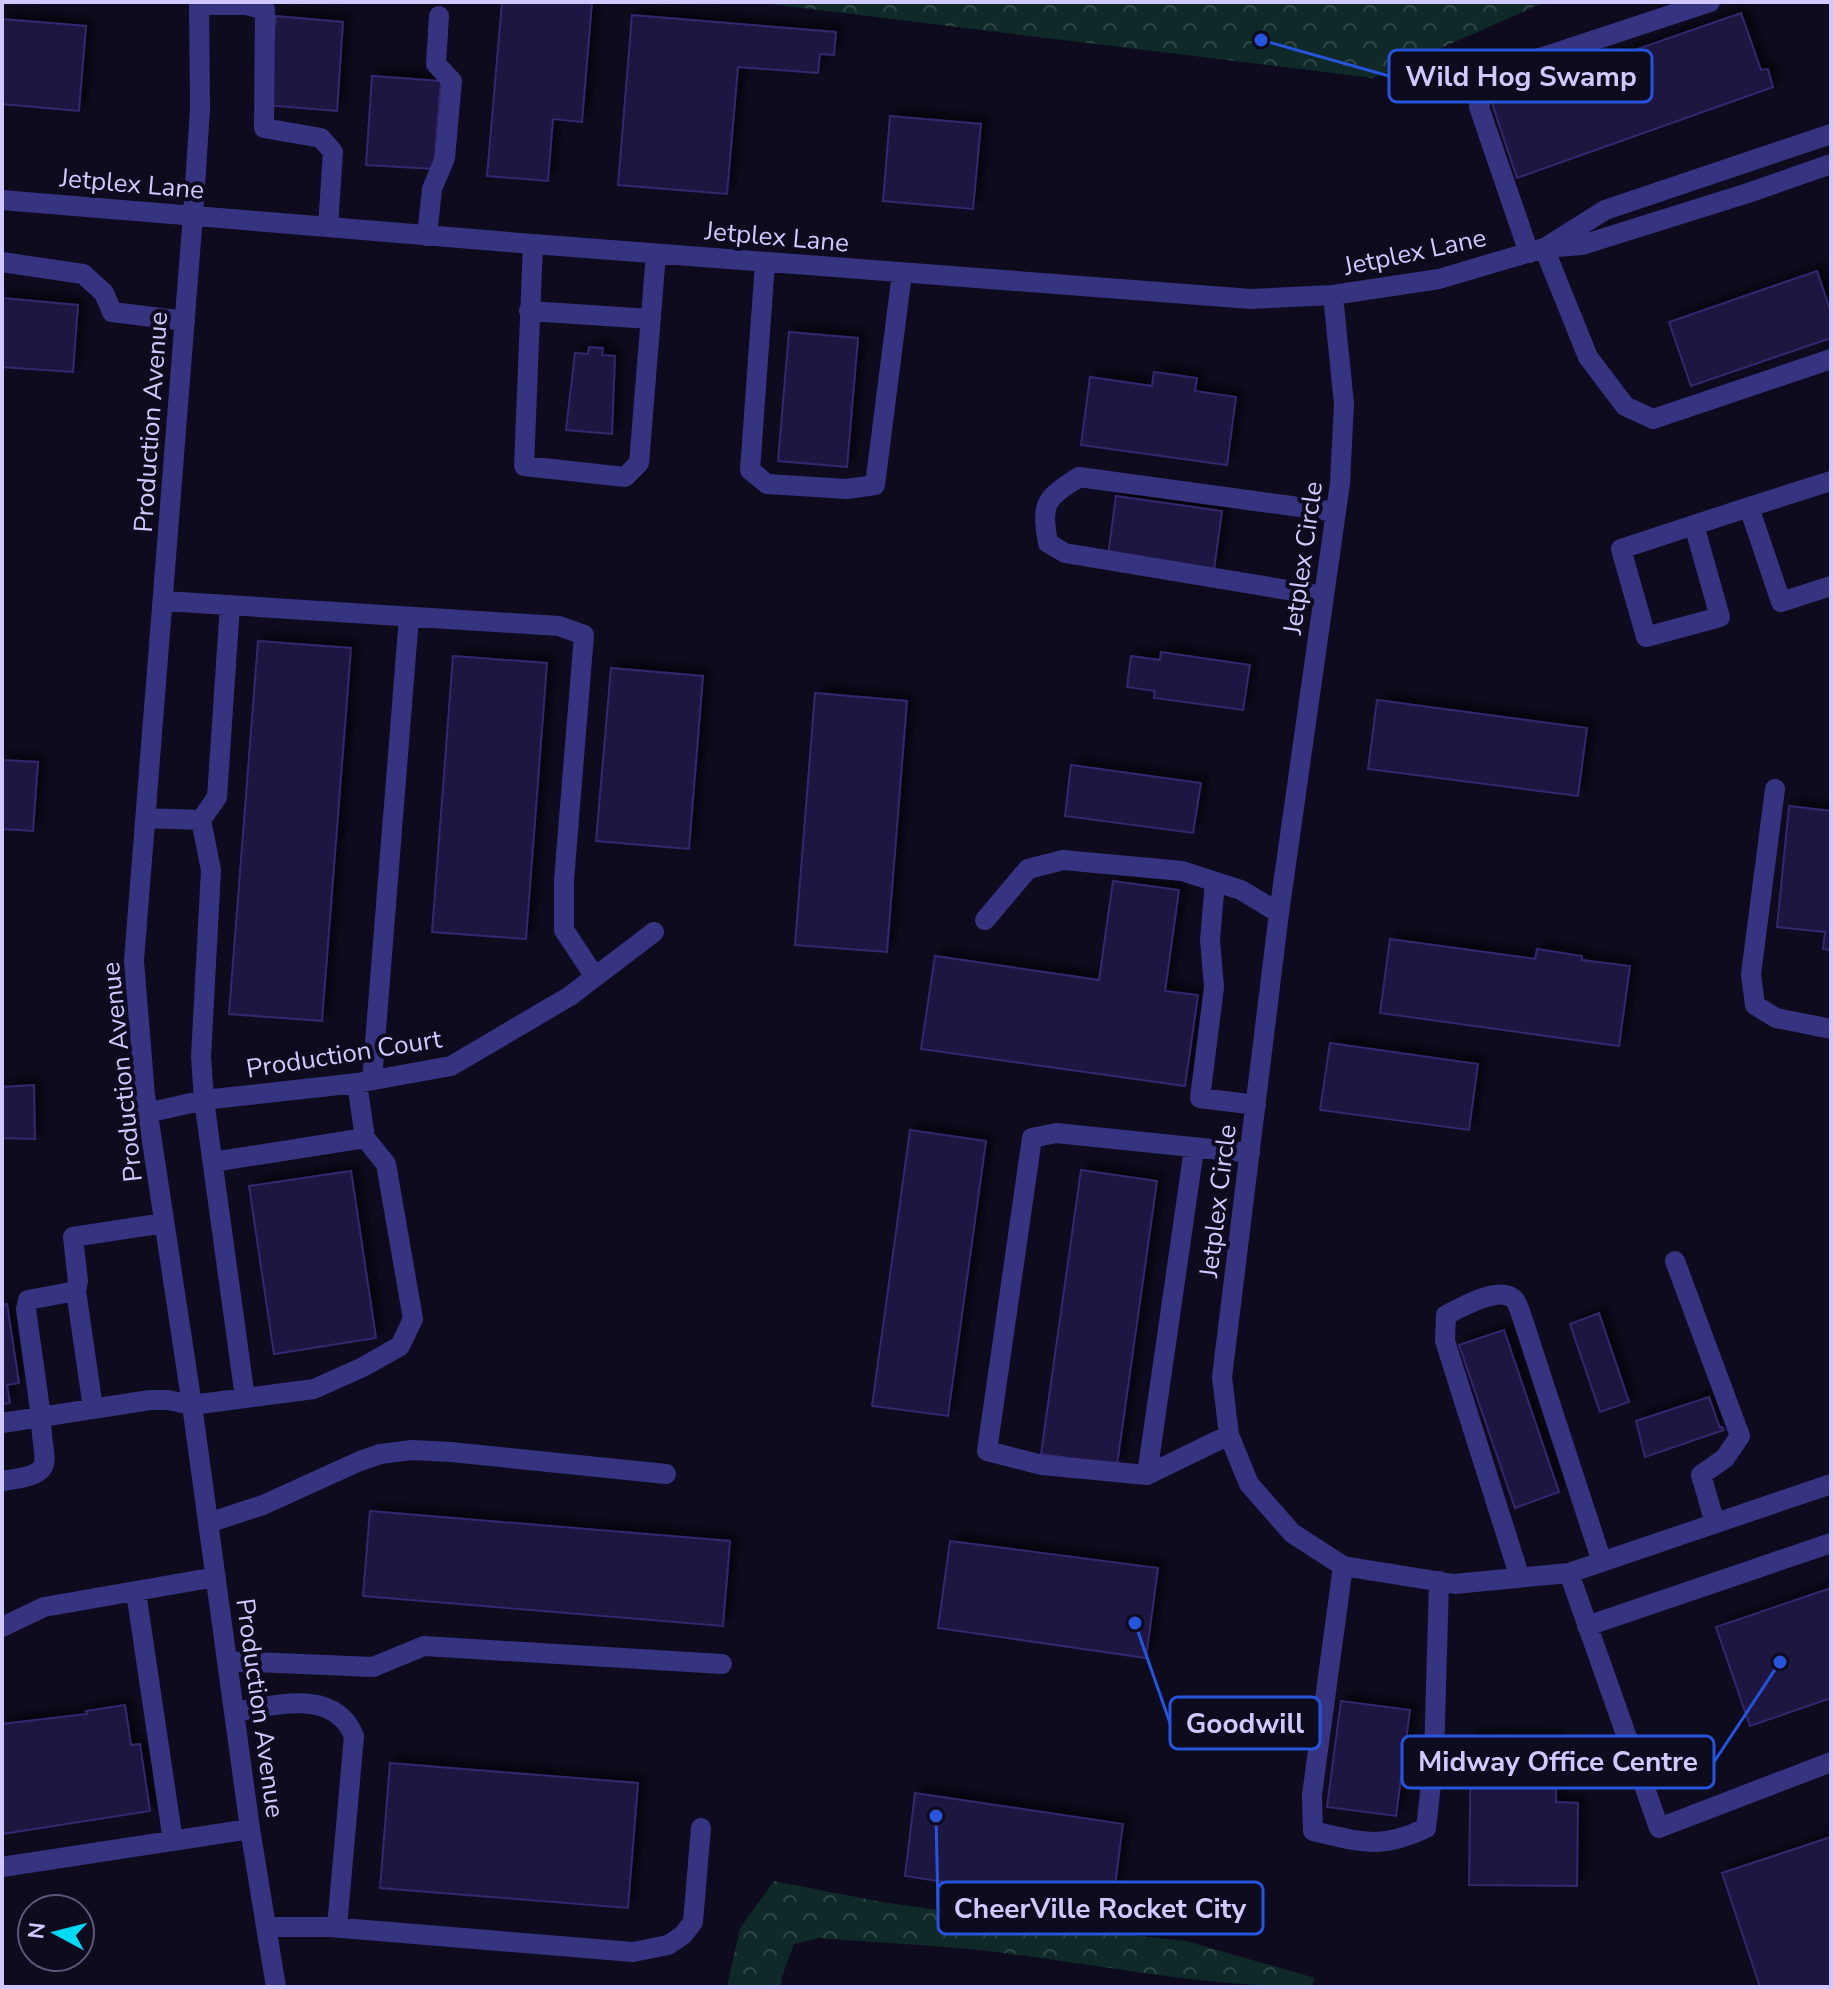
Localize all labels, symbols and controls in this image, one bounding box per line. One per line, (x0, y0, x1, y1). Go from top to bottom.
callout: Wild Hog Swamp (1389, 50, 1652, 102)
text: Wild Hog Swamp (1405, 58, 1637, 96)
street label: Jetplex Lane (57, 160, 206, 208)
street label: Jetplex Lane (702, 213, 851, 261)
street label: Jetplex Lane (1340, 220, 1489, 284)
street label: Production Avenue (126, 310, 176, 534)
street label: Jetplex Circle (1275, 479, 1331, 638)
street label: Production Avenue (93, 960, 151, 1184)
street label: Production Court (244, 1021, 445, 1087)
street label: Jetplex Circle (1191, 1122, 1245, 1281)
street label: Production Avenue (227, 1596, 293, 1820)
callout: Goodwill (1170, 1697, 1320, 1749)
text: Goodwill (1186, 1705, 1304, 1743)
callout: Midway Office Centre (1402, 1736, 1714, 1788)
text: Midway Office Centre (1418, 1743, 1698, 1781)
callout: CheerVille Rocket City (938, 1882, 1263, 1934)
text: CheerVille Rocket City (954, 1890, 1247, 1928)
north arrow (16, 1893, 96, 1973)
text: N (21, 1921, 53, 1941)

